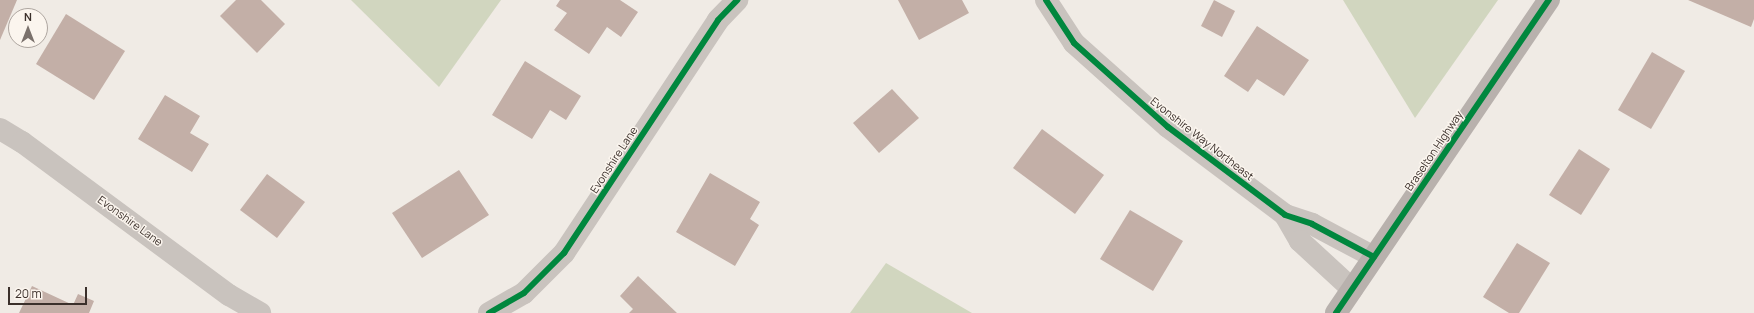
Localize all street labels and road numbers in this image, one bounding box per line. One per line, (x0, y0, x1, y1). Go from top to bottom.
street label: Evonshire Way Northeast (1148, 95, 1256, 183)
street label: Braselton Highway (1402, 108, 1466, 194)
street label: Evonshire Lane (588, 124, 640, 196)
street label: Evonshire Lane (95, 193, 165, 249)

